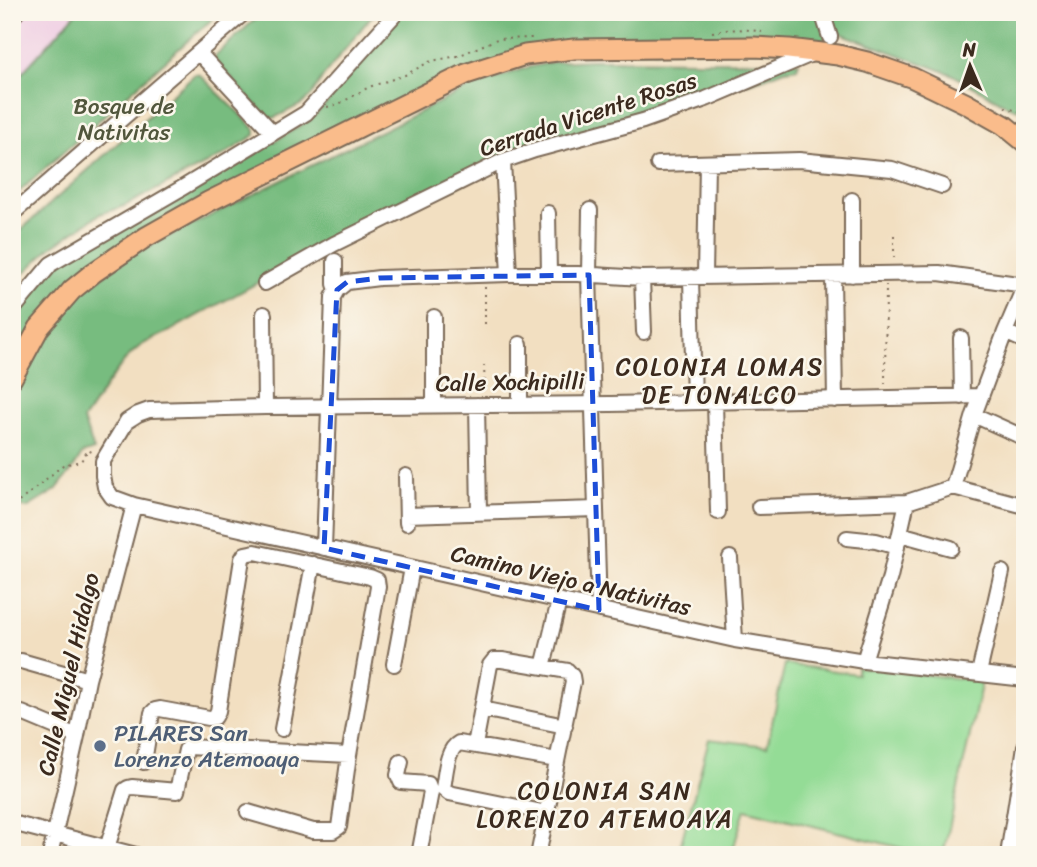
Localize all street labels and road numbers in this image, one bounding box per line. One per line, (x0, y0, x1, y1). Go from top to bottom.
street label: Cerrada Vicente Rosas (474, 60, 703, 169)
street label: Calle Xochipilli (435, 361, 585, 404)
street label: Camino Viejo a Nativitas (447, 533, 695, 628)
street label: Calle Miguel Hidalgo (25, 568, 112, 780)

